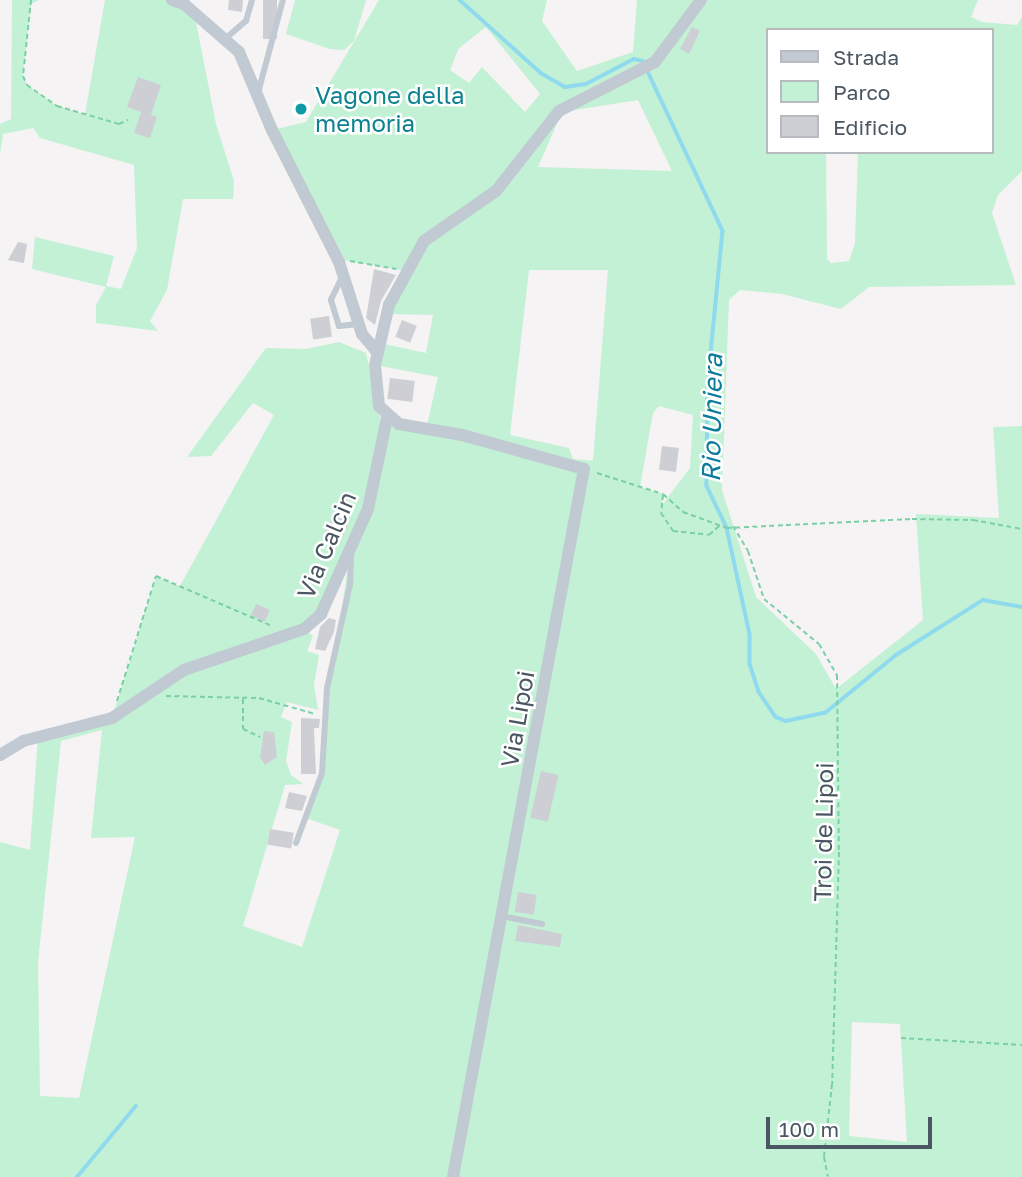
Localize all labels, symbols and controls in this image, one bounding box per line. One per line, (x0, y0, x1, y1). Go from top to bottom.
legend (766, 28, 994, 154)
text: Strada (833, 44, 899, 70)
text: Parco (833, 79, 890, 105)
place label: Vagone della memoria (315, 81, 465, 137)
marker: Vagone della memoria (293, 101, 309, 117)
text: Edificio (833, 114, 907, 140)
water label: Rio Uniera (695, 354, 729, 482)
street label: Via Calcin (291, 487, 361, 603)
street label: Via Lipoi (494, 668, 540, 770)
street label: Troi de Lipoi (807, 762, 839, 902)
scale bar (770, 1104, 936, 1148)
text: 100 m (779, 1116, 839, 1142)

